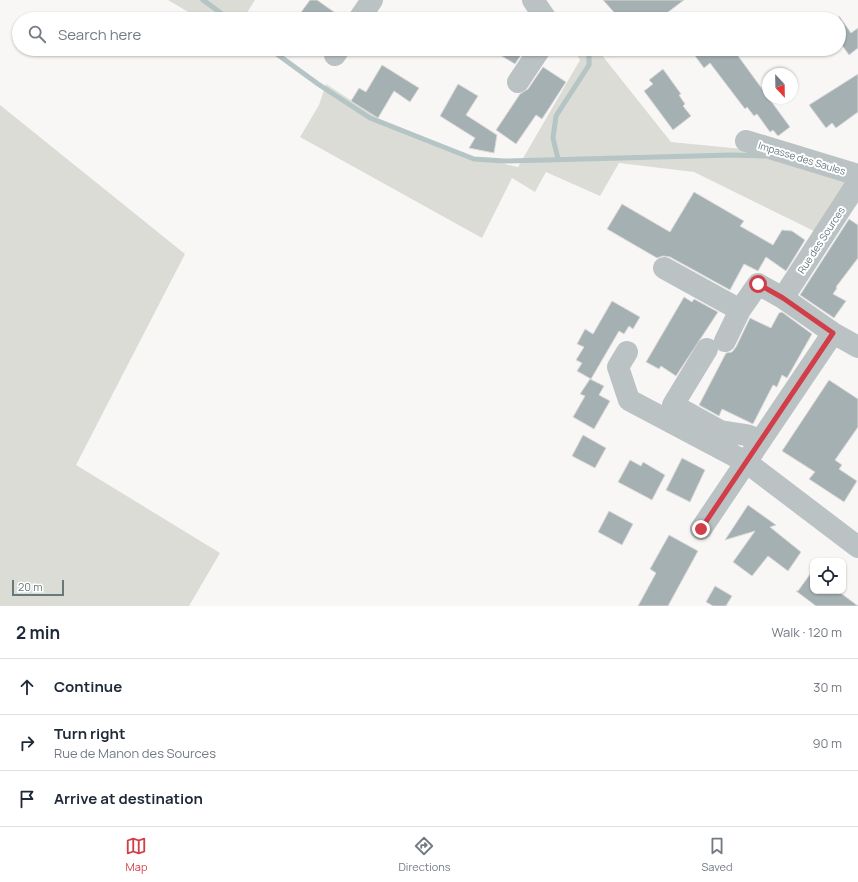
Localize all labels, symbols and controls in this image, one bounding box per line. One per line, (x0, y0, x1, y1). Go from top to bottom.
search box (12, 12, 846, 56)
icon: search (26, 23, 48, 45)
text: Search here (58, 24, 141, 45)
north arrow (762, 68, 798, 104)
street label: Impasse des Saules (757, 138, 847, 178)
street label: Rue des Sources (794, 204, 848, 276)
route start (749, 275, 767, 293)
route end (692, 520, 710, 538)
map controls (810, 558, 846, 594)
button: locate (810, 558, 846, 594)
scale bar (12, 578, 64, 597)
text: 20 m (18, 579, 43, 594)
text: 2 min (16, 621, 60, 644)
text: Walk · 120 m (772, 623, 842, 641)
icon: ahead (16, 676, 38, 698)
text: Continue (54, 676, 122, 697)
text: 30 m (813, 678, 842, 696)
text: Turn right (54, 723, 125, 744)
icon: right (16, 732, 38, 754)
text: 90 m (812, 734, 842, 752)
text: Rue de Manon des Sources (54, 744, 216, 762)
icon: arrive (16, 788, 38, 810)
text: Arrive at destination (54, 788, 203, 809)
tab: Map (125, 835, 147, 874)
tab: Directions (398, 835, 451, 874)
tab: Saved (702, 835, 733, 874)

